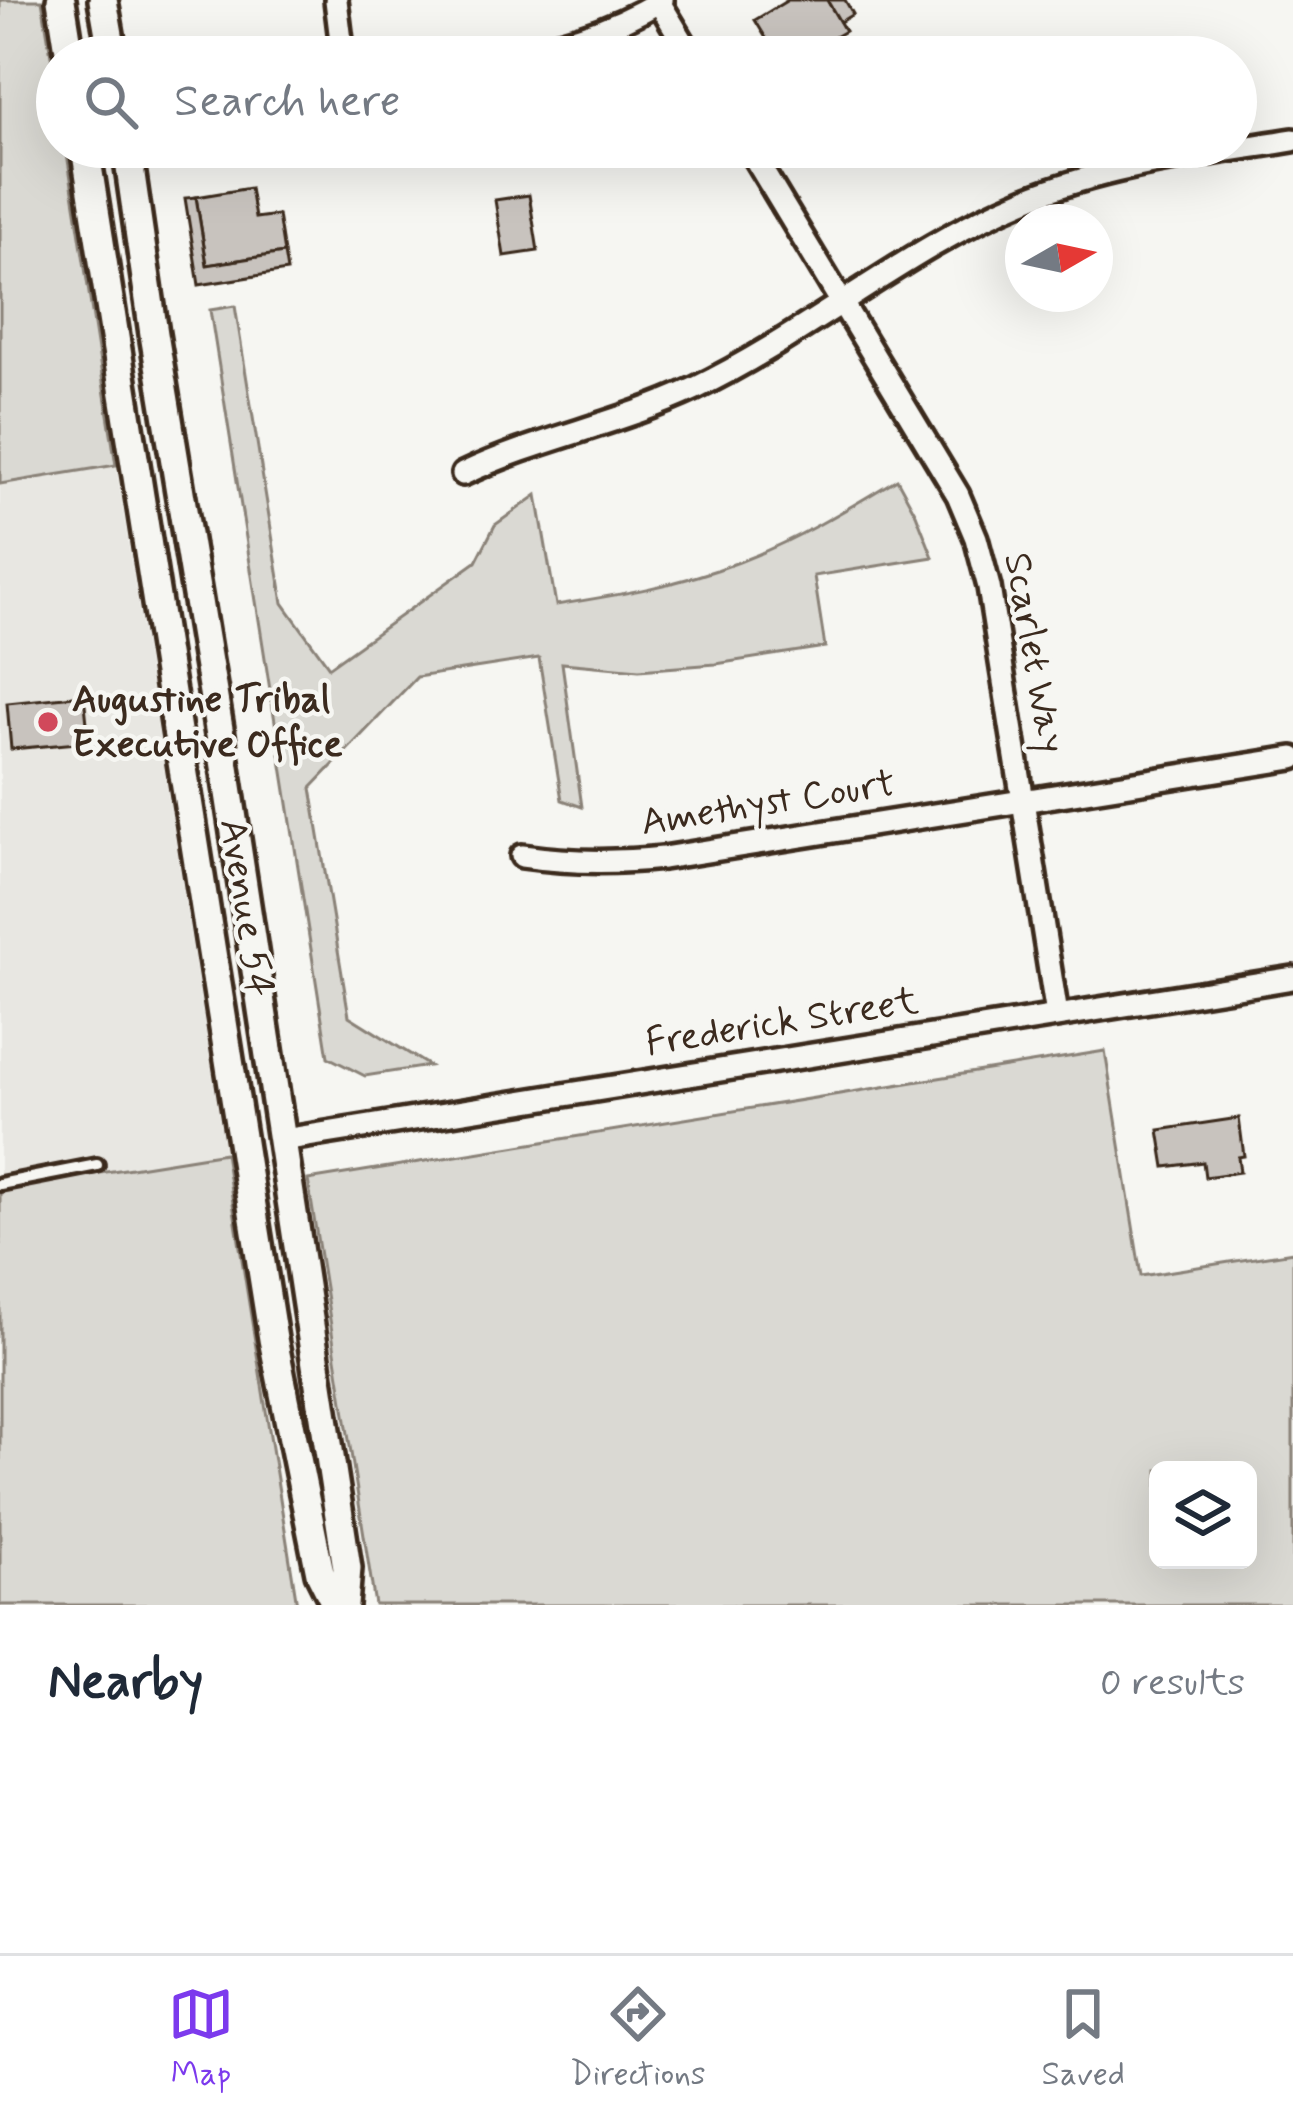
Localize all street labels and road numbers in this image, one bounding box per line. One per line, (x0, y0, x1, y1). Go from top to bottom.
street label: Scarlet Way (990, 549, 1076, 757)
street label: Amethyst Court (637, 759, 899, 849)
street label: Avenue 54 (206, 815, 284, 1001)
street label: Frederick Street (642, 976, 922, 1070)

